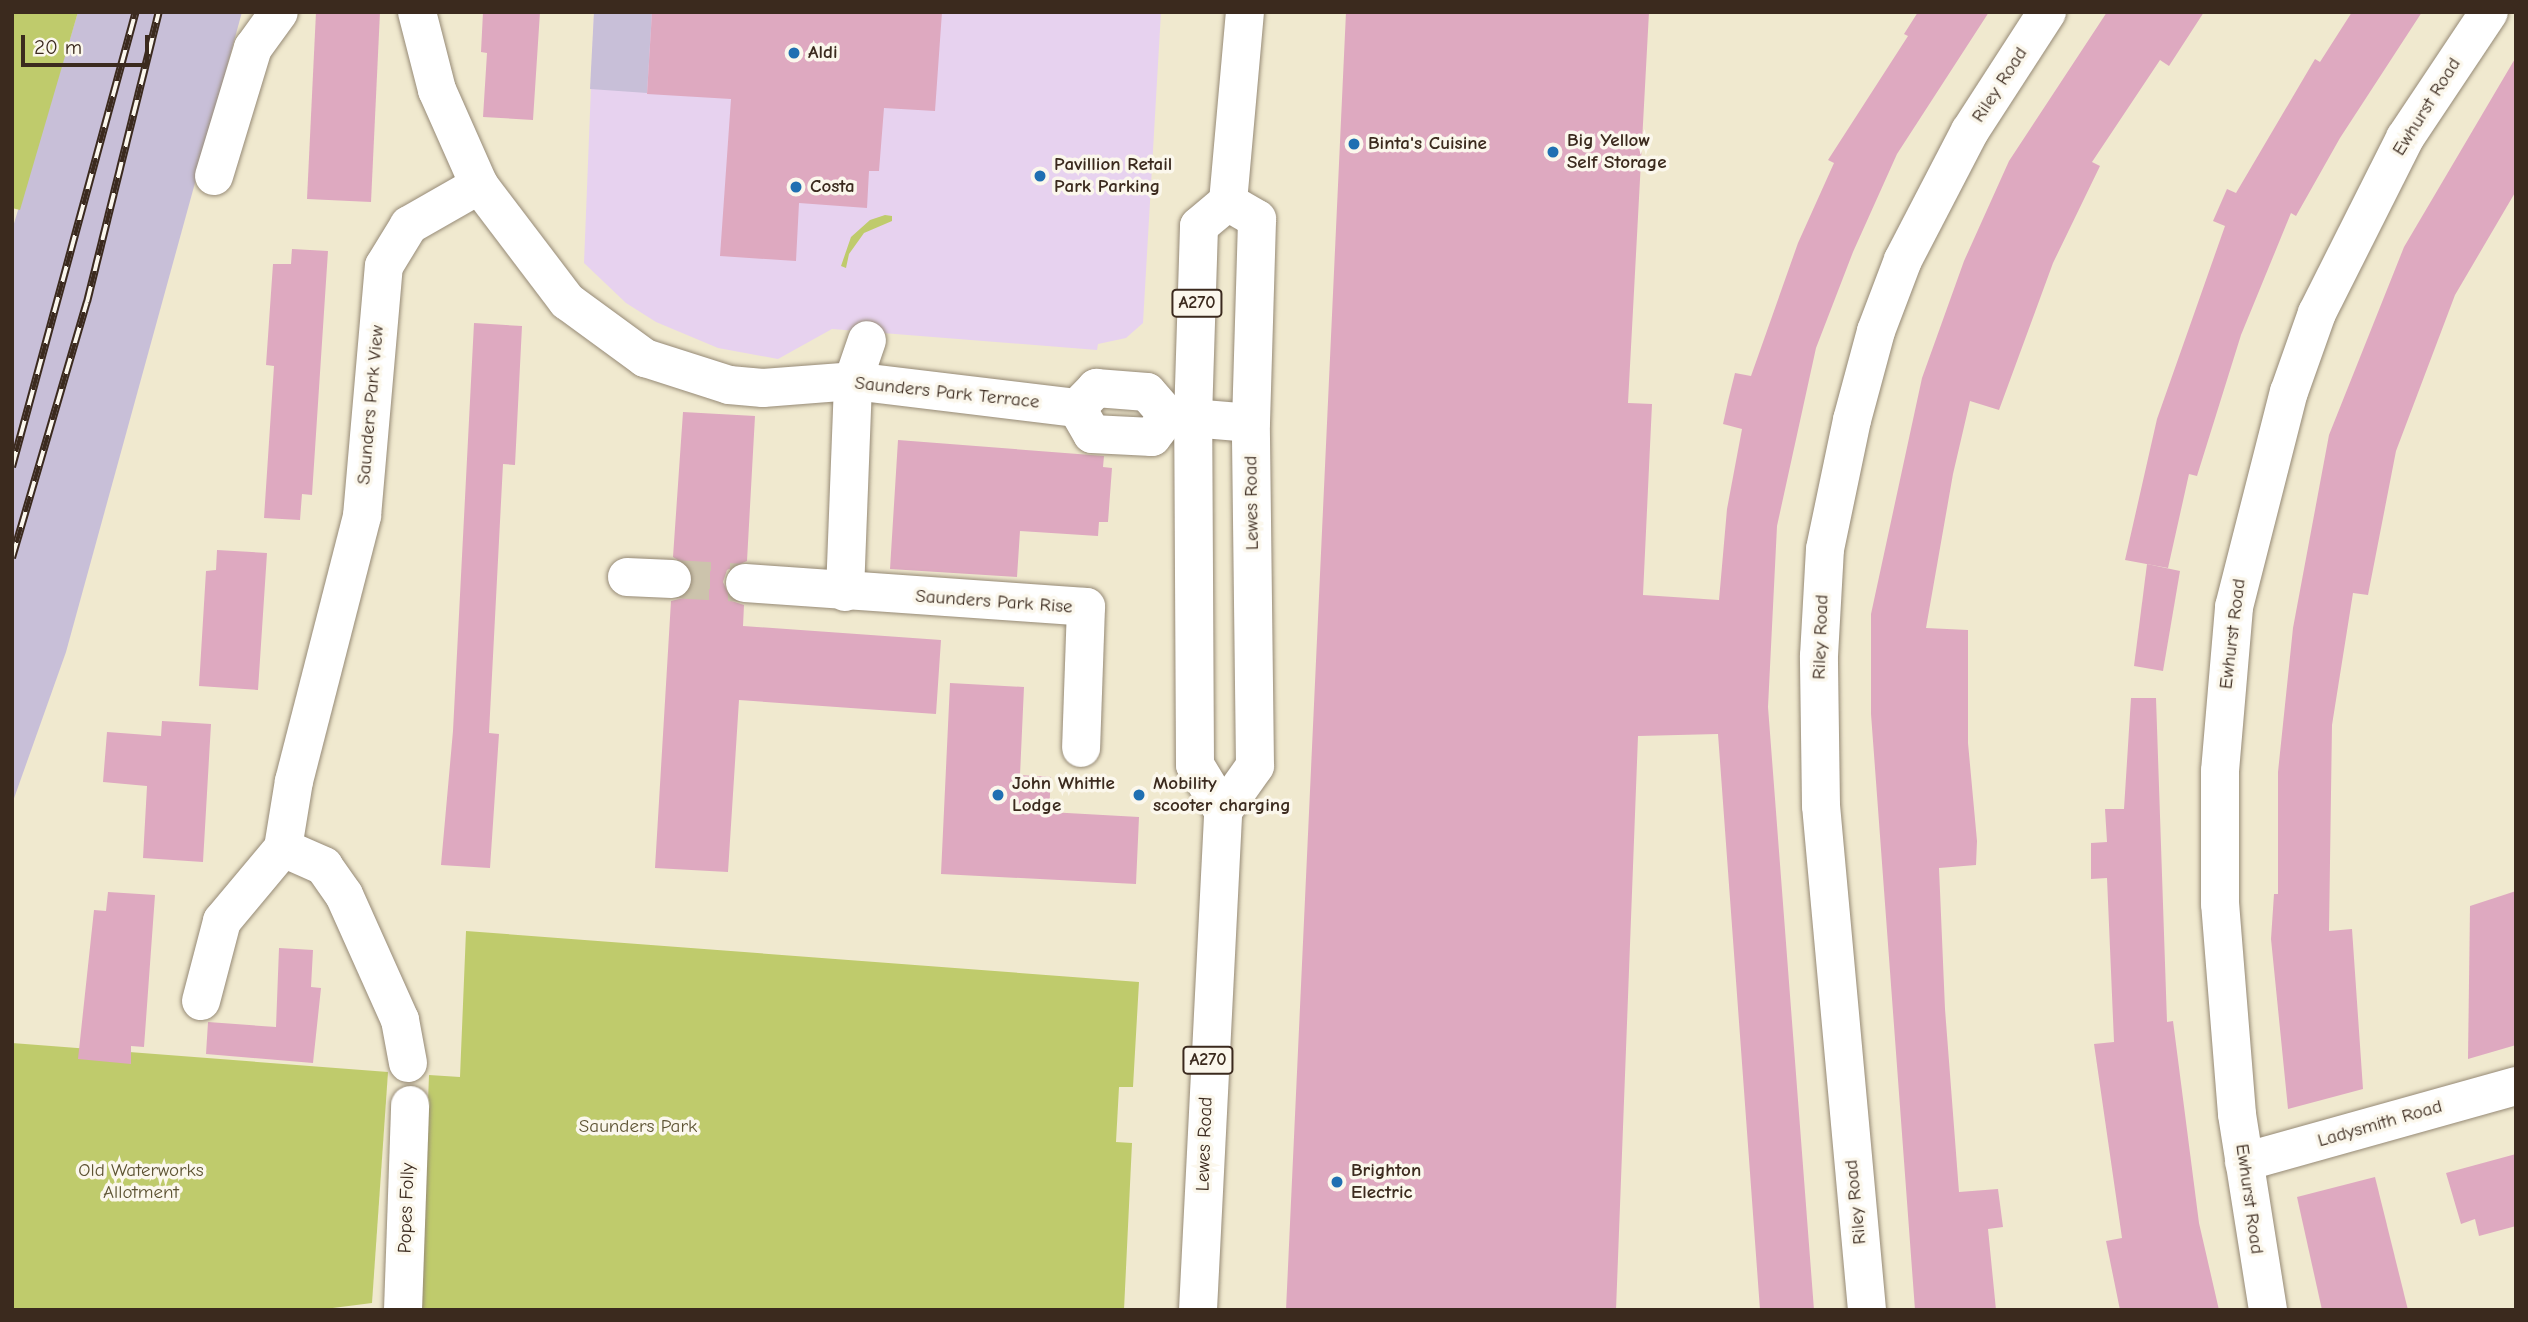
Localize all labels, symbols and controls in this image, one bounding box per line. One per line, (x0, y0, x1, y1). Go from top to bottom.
scale bar (24, 21, 152, 65)
text: 20 m (34, 35, 82, 59)
place label: Aldi (808, 42, 838, 64)
street label: Riley Road (1967, 43, 2033, 127)
marker: Aldi (786, 45, 802, 61)
street label: Ewhurst Road (2388, 54, 2466, 160)
place label: Big Yellow Self Storage (1567, 130, 1667, 174)
place label: Binta's Cuisine (1368, 133, 1487, 155)
marker: Binta's Cuisine (1346, 136, 1362, 152)
marker: Big Yellow Self Storage (1545, 144, 1561, 160)
place label: Pavillion Retail Park Parking (1054, 154, 1172, 198)
marker: Pavillion Retail Park Parking (1032, 168, 1048, 184)
place label: Costa (810, 176, 855, 198)
marker: Costa (788, 179, 804, 195)
road number: A270 (1171, 288, 1223, 318)
street label: Saunders Park View (353, 324, 389, 486)
street label: Saunders Park Terrace (853, 372, 1041, 414)
street label: Lewes Road (1240, 456, 1264, 550)
street label: Ewhurst Road (2215, 578, 2251, 690)
street label: Saunders Park Rise (915, 585, 1073, 619)
street label: Riley Road (1808, 594, 1834, 680)
place label: John Whittle Lodge (1012, 773, 1115, 817)
place label: Mobility scooter charging (1153, 773, 1291, 817)
marker: John Whittle Lodge (990, 787, 1006, 803)
marker: Mobility scooter charging (1131, 787, 1147, 803)
road number: A270 (1182, 1045, 1234, 1074)
street label: Ladysmith Road (2315, 1095, 2445, 1153)
street label: Lewes Road (1192, 1096, 1218, 1192)
park label: Saunders Park (579, 1116, 697, 1138)
street label: Ewhurst Road (2230, 1142, 2268, 1256)
street label: Riley Road (1840, 1158, 1872, 1246)
park label: Old Waterworks Allotment (78, 1160, 204, 1204)
place label: Brighton Electric (1351, 1160, 1421, 1204)
street label: Popes Folly (394, 1162, 420, 1254)
marker: Brighton Electric (1329, 1174, 1345, 1190)

